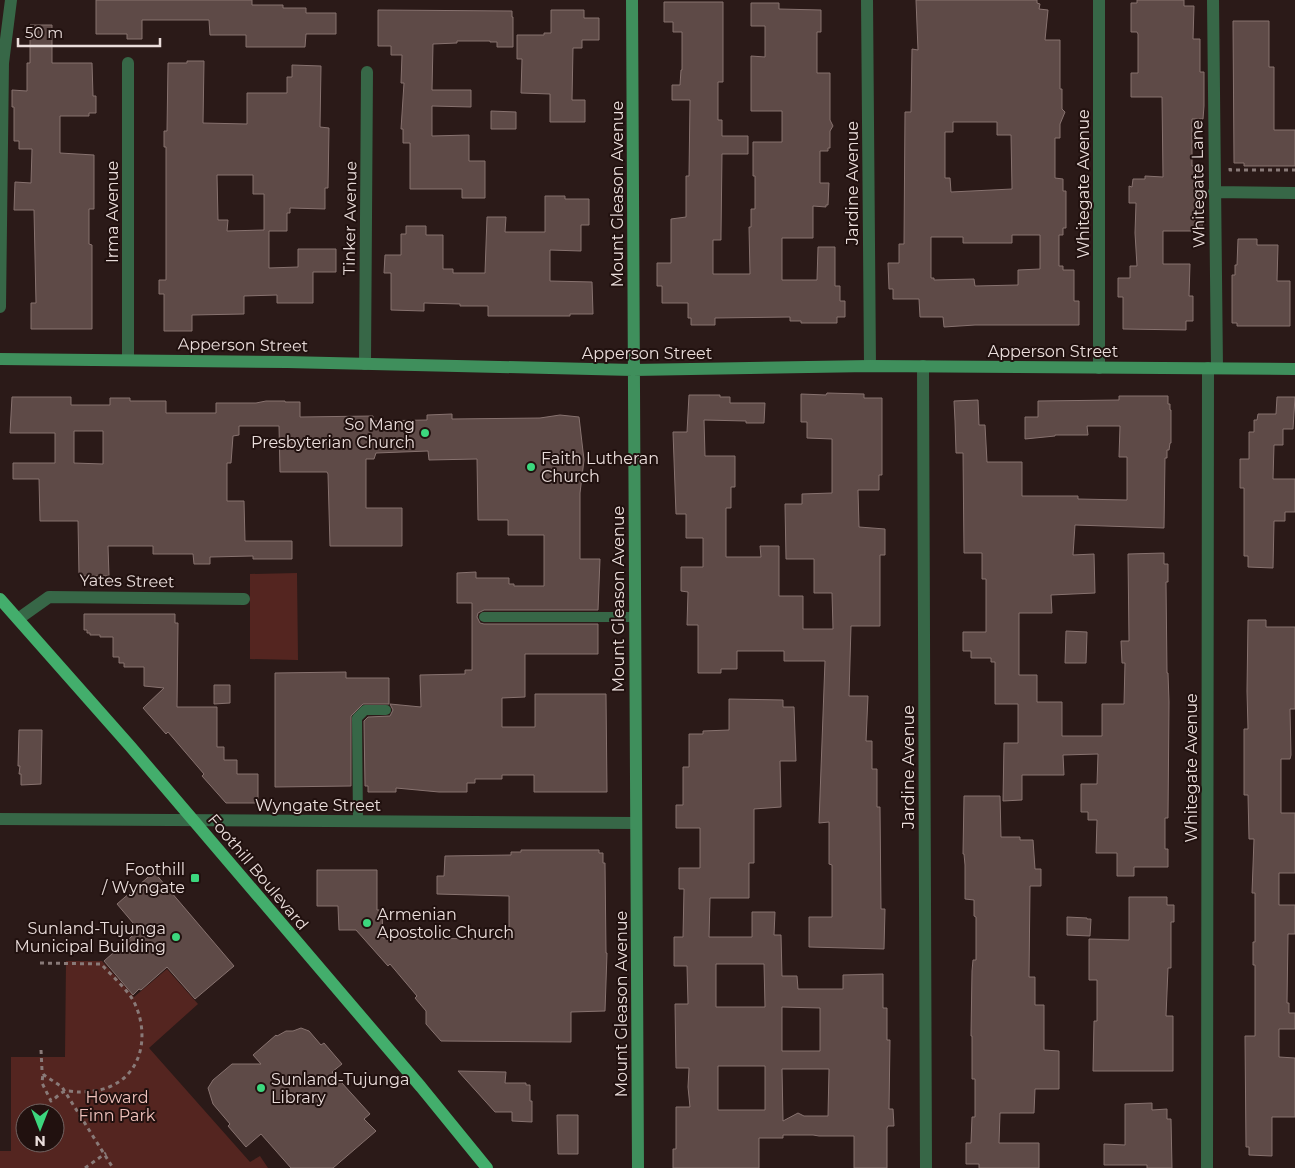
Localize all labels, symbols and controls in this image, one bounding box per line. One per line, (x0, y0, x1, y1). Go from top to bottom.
scale bar (18, 15, 160, 47)
text: 50 m (25, 23, 63, 42)
street label: Mount Gleason Avenue (608, 101, 627, 287)
street label: Whitegate Avenue (1074, 109, 1093, 259)
street label: Whitegate Lane (1187, 120, 1209, 248)
street label: Jardine Avenue (843, 121, 862, 246)
street label: Irma Avenue (103, 161, 122, 263)
street label: Tinker Avenue (340, 161, 360, 275)
street label: Apperson Street (178, 334, 309, 356)
street label: Apperson Street (988, 342, 1119, 361)
street label: Apperson Street (582, 344, 713, 363)
place label: So Mang Presbyterian Church (251, 415, 415, 452)
marker: So Mang Presbyterian Church (419, 427, 431, 439)
place label: Faith Lutheran Church (541, 449, 659, 486)
marker: Faith Lutheran Church (525, 461, 537, 473)
street label: Mount Gleason Avenue (609, 506, 628, 692)
street label: Yates Street (79, 571, 175, 591)
street label: Whitegate Avenue (1182, 693, 1201, 843)
street label: Jardine Avenue (899, 705, 918, 830)
street label: Wyngate Street (255, 796, 382, 815)
street label: Foothill Boulevard (204, 810, 312, 934)
place label: Foothill / Wyngate (101, 860, 185, 897)
marker: Foothill / Wyngate (189, 872, 201, 884)
place label: Armenian Apostolic Church (377, 905, 514, 942)
street label: Mount Gleason Avenue (612, 911, 631, 1097)
marker: Armenian Apostolic Church (361, 917, 373, 929)
place label: Sunland-Tujunga Municipal Building (15, 919, 166, 956)
marker: Sunland-Tujunga Municipal Building (170, 931, 182, 943)
place label: Sunland-Tujunga Library (271, 1070, 409, 1107)
marker: Sunland-Tujunga Library (255, 1082, 267, 1094)
park label: Howard Finn Park (79, 1088, 156, 1125)
north arrow (15, 1103, 65, 1153)
text: N (34, 1132, 46, 1150)

